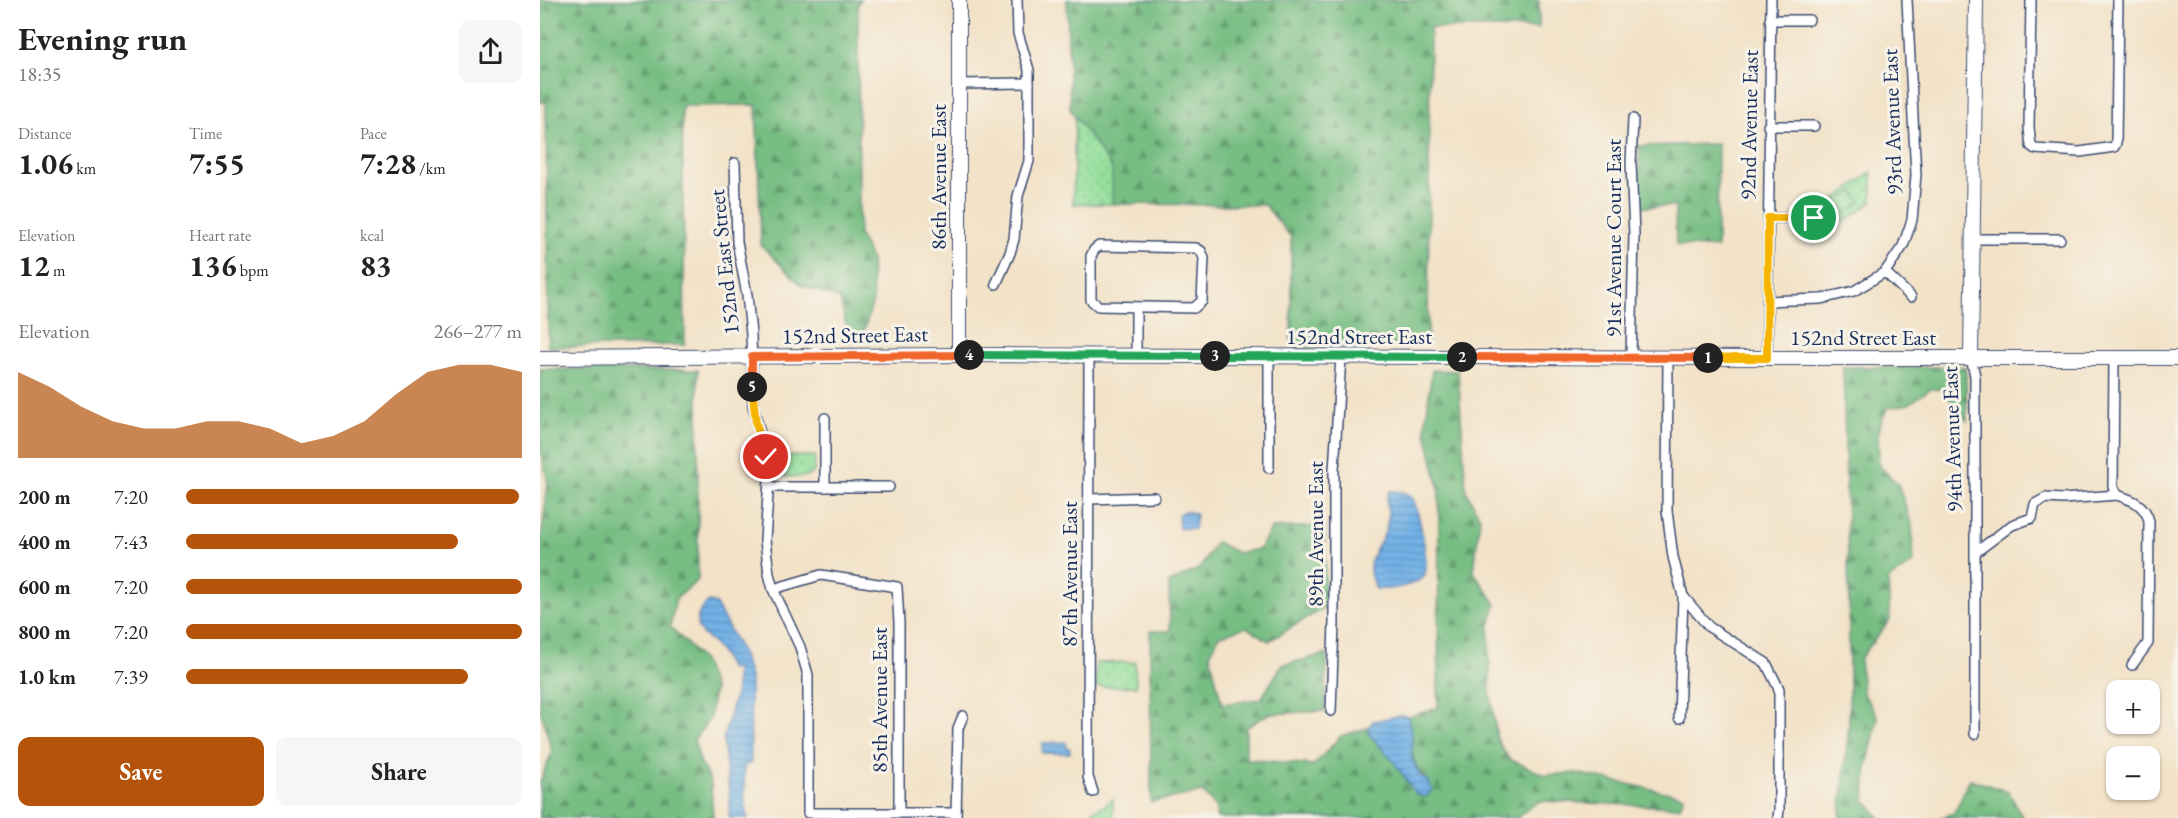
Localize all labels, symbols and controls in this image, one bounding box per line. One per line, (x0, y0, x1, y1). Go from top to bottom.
text: Evening run (18, 17, 187, 60)
button: share (459, 20, 522, 83)
street label: 93rd Avenue East (1875, 48, 1909, 196)
street label: 92nd Avenue East (1733, 49, 1765, 200)
text: 18:35 (18, 61, 61, 87)
street label: 86th Avenue East (924, 104, 953, 250)
text: Distance (18, 123, 71, 144)
text: Time (189, 123, 222, 144)
text: Pace (360, 123, 387, 144)
street label: 91st Avenue Court East (1599, 139, 1628, 337)
text: 1.06 (18, 144, 73, 183)
text: 7:55 (189, 144, 245, 183)
text: 7:28 (360, 144, 416, 183)
text: km (73, 158, 96, 179)
text: /km (416, 158, 446, 179)
street label: 152nd East Street (702, 188, 746, 336)
pin (1788, 192, 1839, 243)
icon: arrive (1797, 201, 1830, 234)
text: Elevation (18, 225, 76, 246)
text: Heart rate (189, 225, 251, 246)
text: kcal (360, 225, 384, 246)
text: 12 (18, 246, 50, 285)
text: 136 (189, 246, 237, 285)
text: 83 (360, 246, 392, 285)
text: m (50, 260, 65, 281)
text: bpm (237, 260, 269, 281)
text: Elevation (18, 318, 90, 344)
text: 266–277 m (434, 318, 522, 344)
street label: 152nd Street East (782, 319, 928, 351)
street label: 152nd Street East (1286, 322, 1432, 351)
street label: 152nd Street East (1790, 323, 1936, 352)
pin: 4 (954, 340, 984, 370)
pin: 3 (1200, 341, 1230, 371)
pin: 2 (1447, 342, 1477, 372)
pin: 1 (1693, 343, 1723, 373)
text: 4 (965, 344, 973, 365)
text: 3 (1211, 345, 1219, 366)
text: 2 (1458, 346, 1466, 367)
text: 1 (1704, 347, 1712, 368)
street label: 94th Avenue East (1935, 365, 1969, 512)
pin: 5 (737, 372, 767, 402)
text: 5 (748, 376, 756, 397)
pin (740, 431, 791, 482)
icon: check (749, 440, 782, 473)
street label: 89th Avenue East (1301, 461, 1330, 607)
text: 200 m (18, 484, 71, 510)
text: 7:20 (114, 484, 148, 510)
street label: 87th Avenue East (1055, 501, 1084, 647)
text: 400 m (18, 529, 71, 555)
text: 7:43 (114, 529, 148, 555)
text: 600 m (18, 574, 71, 600)
text: 7:20 (114, 574, 148, 600)
text: 800 m (18, 619, 71, 645)
text: 7:20 (114, 619, 148, 645)
street label: 85th Avenue East (865, 627, 894, 773)
text: 1.0 km (18, 664, 76, 690)
text: 7:39 (114, 664, 148, 690)
map controls (2106, 680, 2160, 800)
button: + (2106, 680, 2160, 734)
button: Save (18, 737, 264, 806)
button: Share (276, 737, 522, 806)
button: − (2106, 746, 2160, 800)

